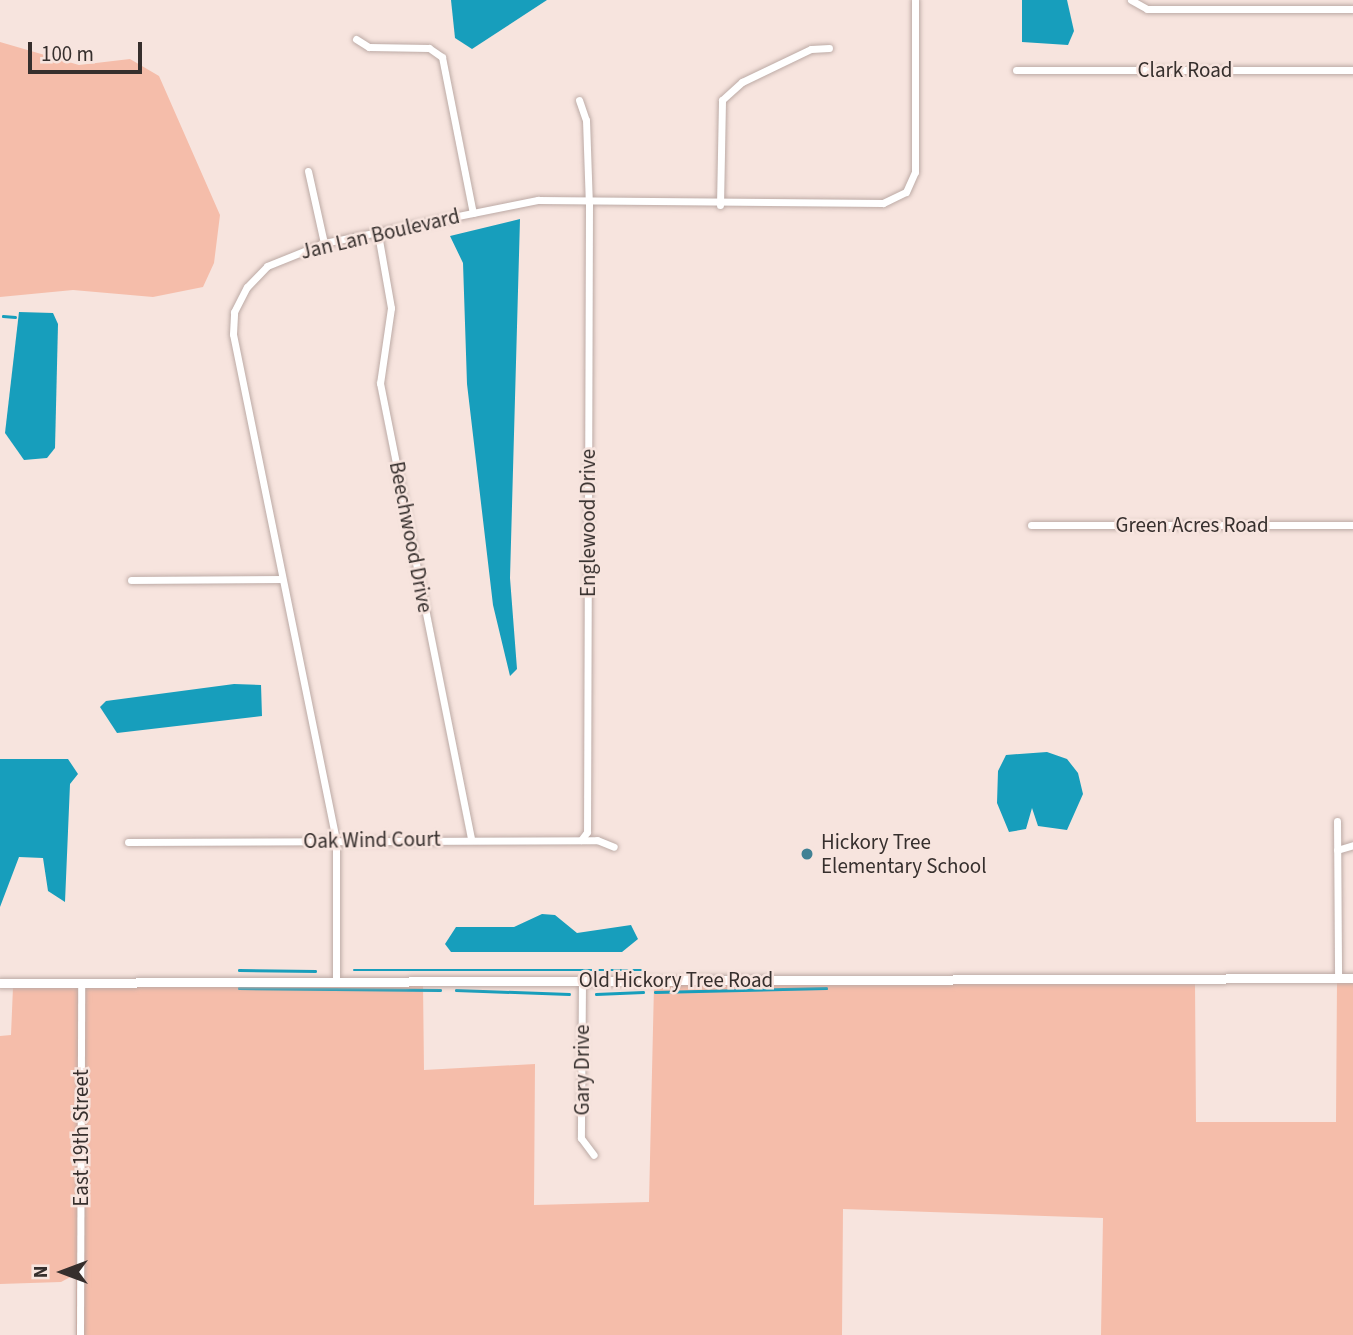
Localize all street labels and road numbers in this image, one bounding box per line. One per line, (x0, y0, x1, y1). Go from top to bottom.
street label: Clark Road (1138, 57, 1232, 83)
street label: Jan Lan Boulevard (298, 203, 462, 265)
street label: Englewood Drive (575, 449, 601, 597)
street label: Beechwood Drive (384, 459, 438, 615)
street label: Green Acres Road (1115, 512, 1269, 538)
street label: Oak Wind Court (303, 826, 441, 854)
street label: Old Hickory Tree Road (579, 967, 773, 993)
street label: Gary Drive (569, 1025, 595, 1115)
street label: East 19th Street (68, 1069, 94, 1207)

